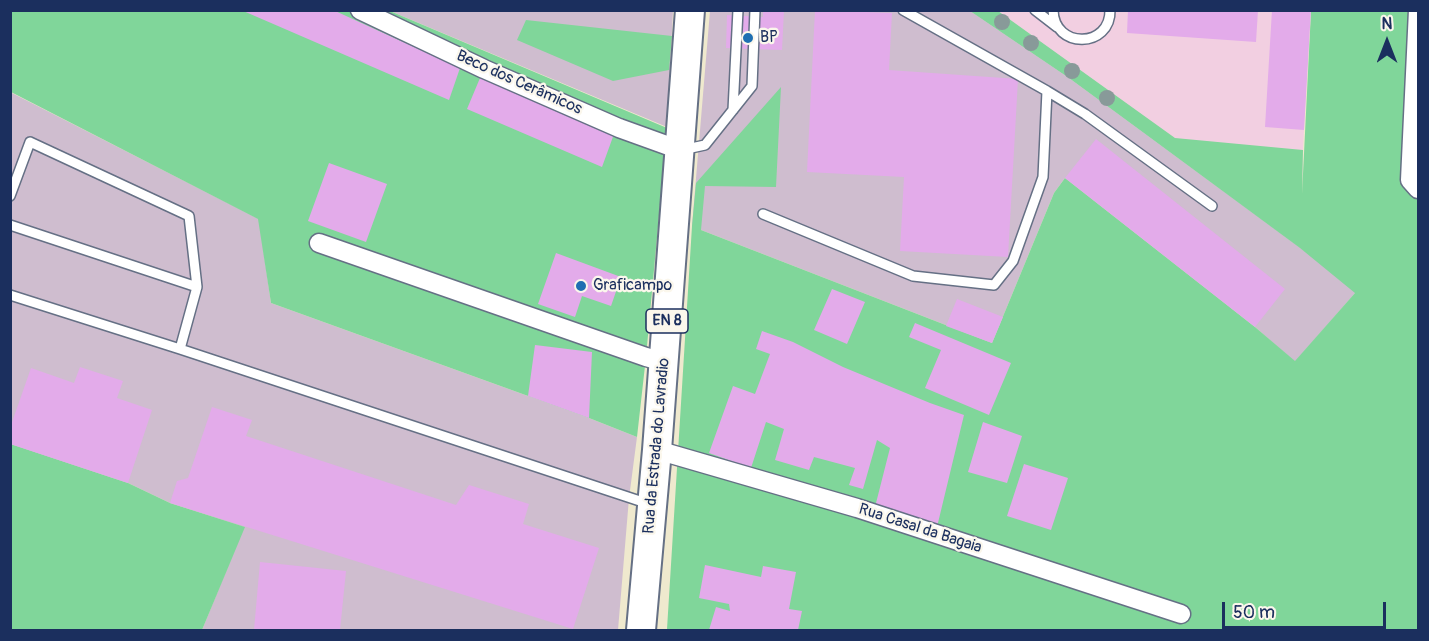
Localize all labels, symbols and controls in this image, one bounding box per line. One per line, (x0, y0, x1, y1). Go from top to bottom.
north arrow (1357, 12, 1417, 72)
text: N (1382, 14, 1392, 34)
place label: BP (760, 28, 778, 48)
marker: BP (741, 31, 755, 45)
street label: Beco dos Cerâmicos (453, 47, 585, 119)
place label: Graficampo (593, 276, 672, 296)
marker: Graficampo (574, 279, 588, 293)
road number: EN 8 (646, 309, 688, 333)
street label: Rua da Estrada do Lavradio (640, 357, 674, 535)
street label: Rua Casal da Bagaia (856, 500, 984, 558)
scale bar (1225, 590, 1388, 628)
text: 50 m (1233, 601, 1275, 624)

